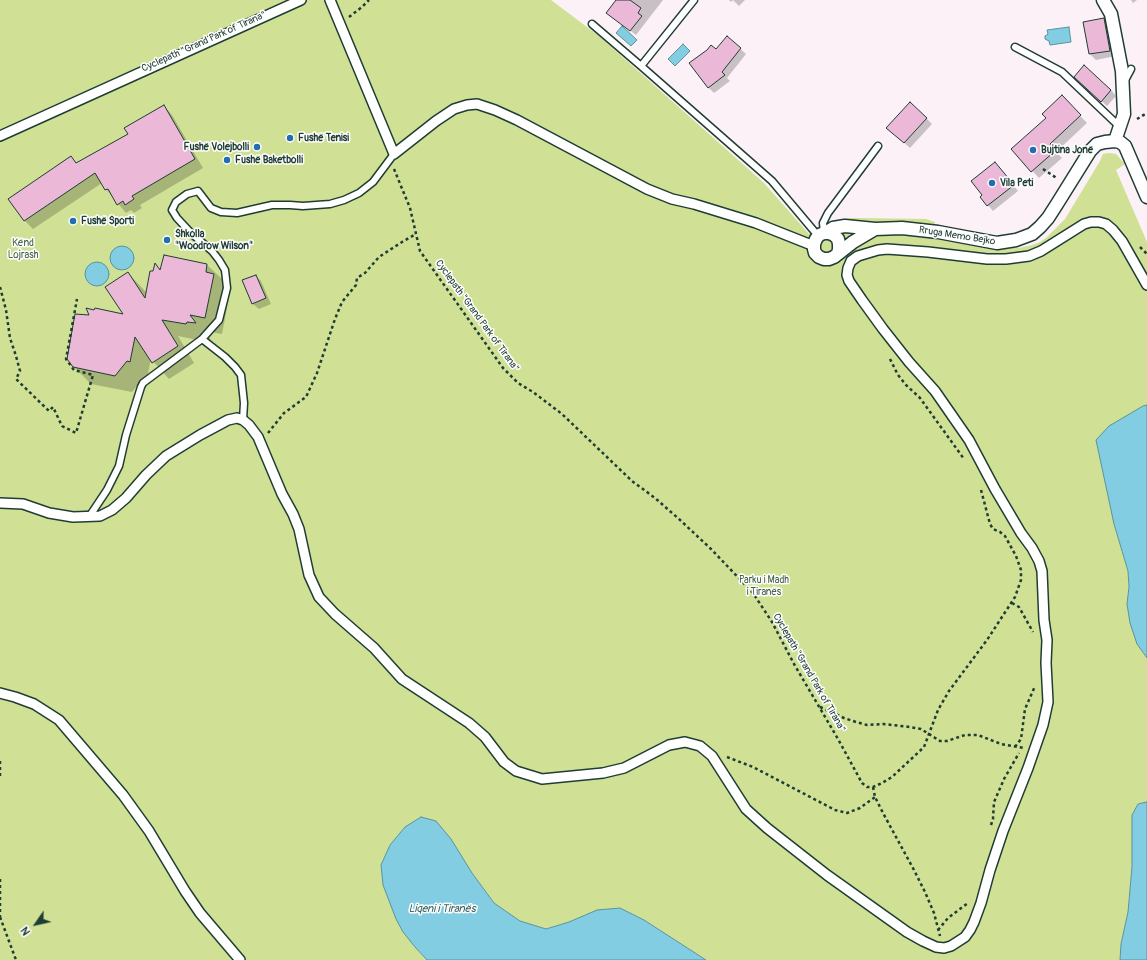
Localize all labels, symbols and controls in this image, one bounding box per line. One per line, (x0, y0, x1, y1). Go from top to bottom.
street label: Cyclepath "Grand Park of Tirana" (140, 9, 268, 75)
place label: Fushë Tenisi (298, 132, 349, 144)
marker: Fushë Tenisi (285, 133, 295, 143)
place label: Fushë Volejbolli (184, 141, 249, 153)
marker: Fushë Volejbolli (252, 142, 262, 152)
place label: Bujtina Jonë (1041, 144, 1093, 156)
marker: Bujtina Jonë (1028, 145, 1038, 155)
place label: Fushë Baketbolli (235, 154, 303, 166)
marker: Fushë Baketbolli (222, 155, 232, 165)
place label: Vila Peti (1000, 177, 1033, 189)
marker: Vila Peti (987, 178, 997, 188)
place label: Fushë Sporti (81, 215, 134, 227)
marker: Fushë Sporti (68, 216, 78, 226)
street label: Rruga Memo Bejko (918, 224, 996, 248)
place label: Shkolla "Woodrow Wilson" (175, 228, 253, 252)
marker: Shkolla "Woodrow Wilson" (162, 235, 172, 245)
park label: Kënd Lojrash (8, 237, 38, 260)
street label: Cyclepath "Grand Park of Tirana" (432, 258, 522, 374)
park label: Parku i Madh i Tiranës (739, 574, 789, 598)
street label: Cyclepath "Grand Park of Tirana" (770, 612, 848, 734)
water label: Liqeni i Tiranës (408, 902, 476, 916)
north arrow (16, 904, 56, 944)
text: N (18, 924, 33, 938)

